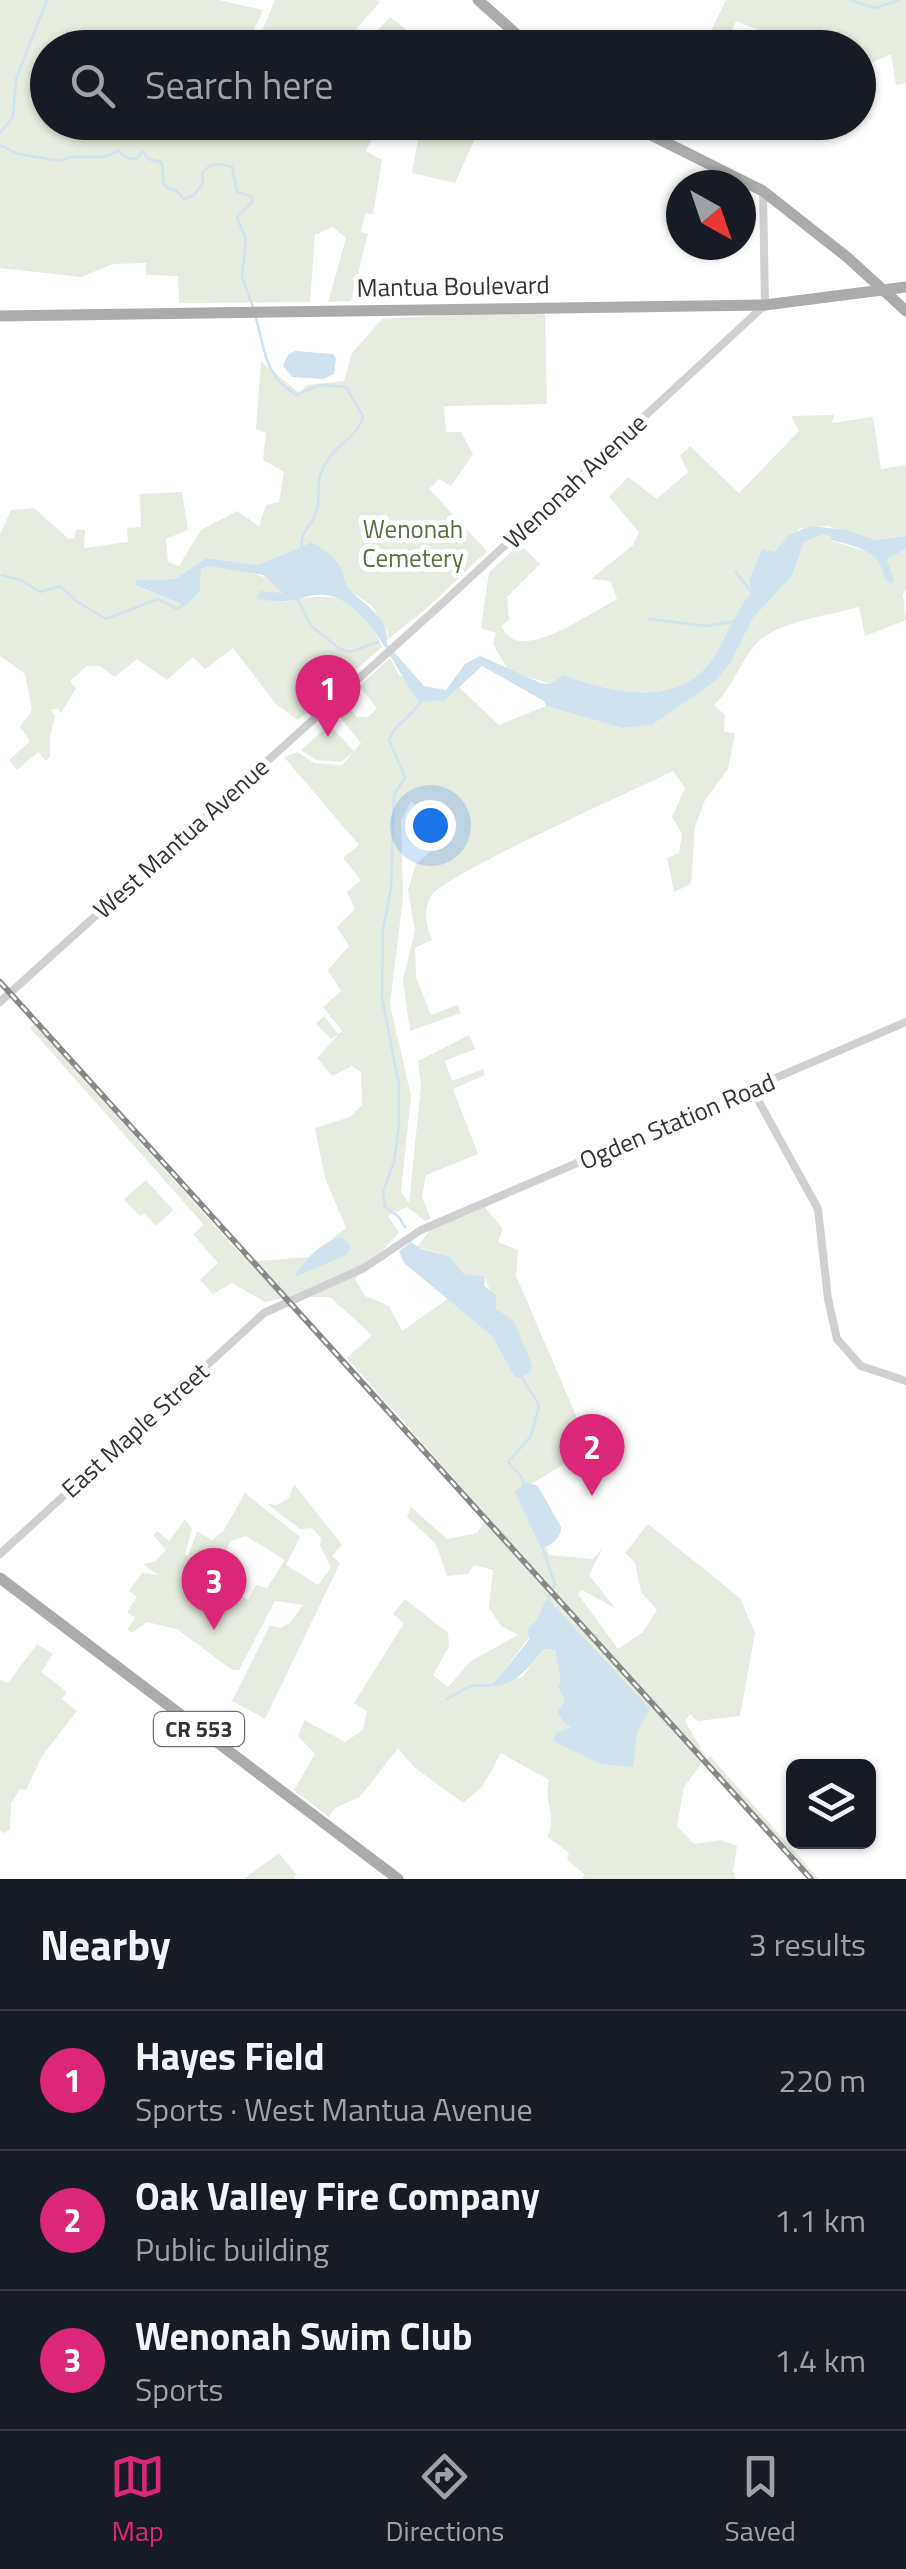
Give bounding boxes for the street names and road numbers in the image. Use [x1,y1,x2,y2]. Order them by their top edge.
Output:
street label: Mantua Boulevard [356,265,550,307]
street label: Wenonah Avenue [495,404,655,558]
street label: West Mantua Avenue [85,748,277,928]
street label: Ogden Station Road [573,1063,781,1179]
street label: East Maple Street [53,1353,217,1507]
road number: CR 553 [154,1712,244,1746]

